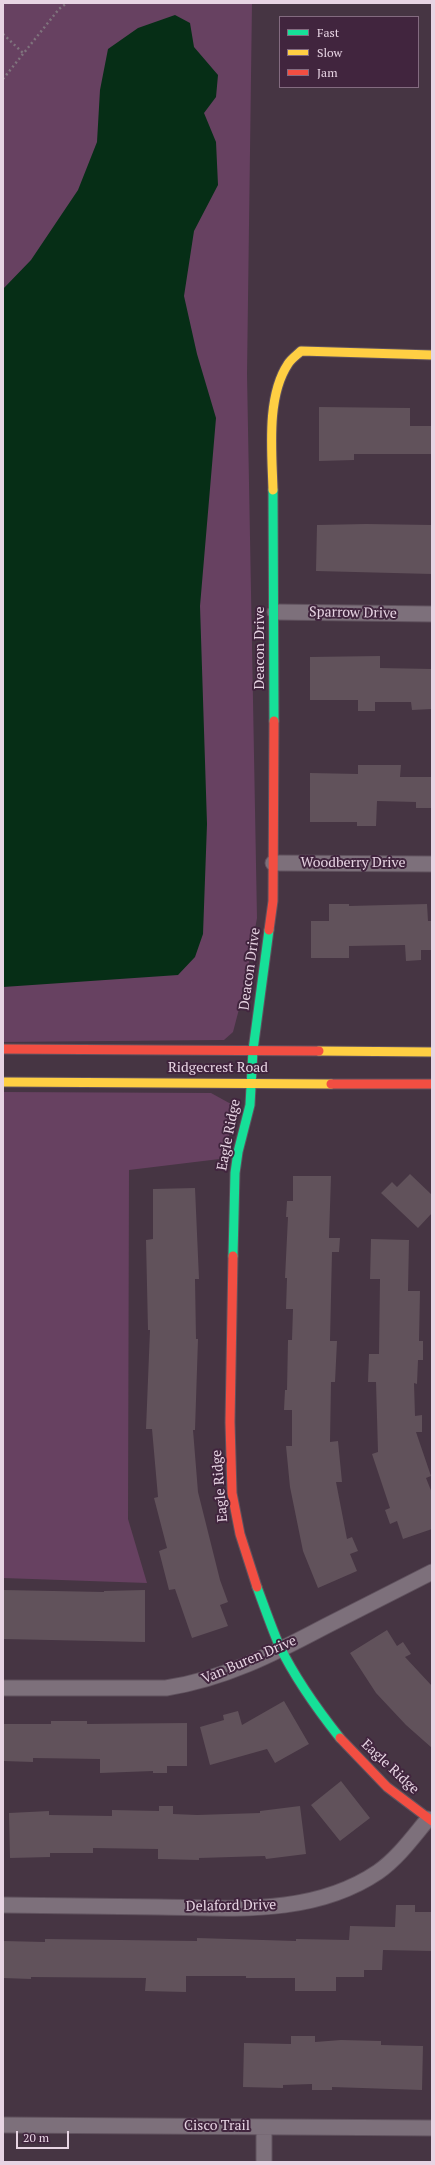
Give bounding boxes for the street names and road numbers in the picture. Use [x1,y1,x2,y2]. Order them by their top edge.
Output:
street label: Sparrow Drive [309,604,397,622]
street label: Deacon Drive [252,606,268,690]
street label: Woodberry Drive [301,855,405,871]
street label: Deacon Drive [236,927,264,1011]
street label: Ridgecrest Road [168,1060,268,1076]
street label: Eagle Ridge [214,1098,244,1172]
street label: Eagle Ridge [208,1449,232,1523]
street label: Van Buren Drive [199,1632,299,1688]
street label: Eagle Ridge [358,1736,422,1798]
street label: Delaford Drive [186,1897,276,1915]
street label: Cisco Trail [184,2118,250,2134]

